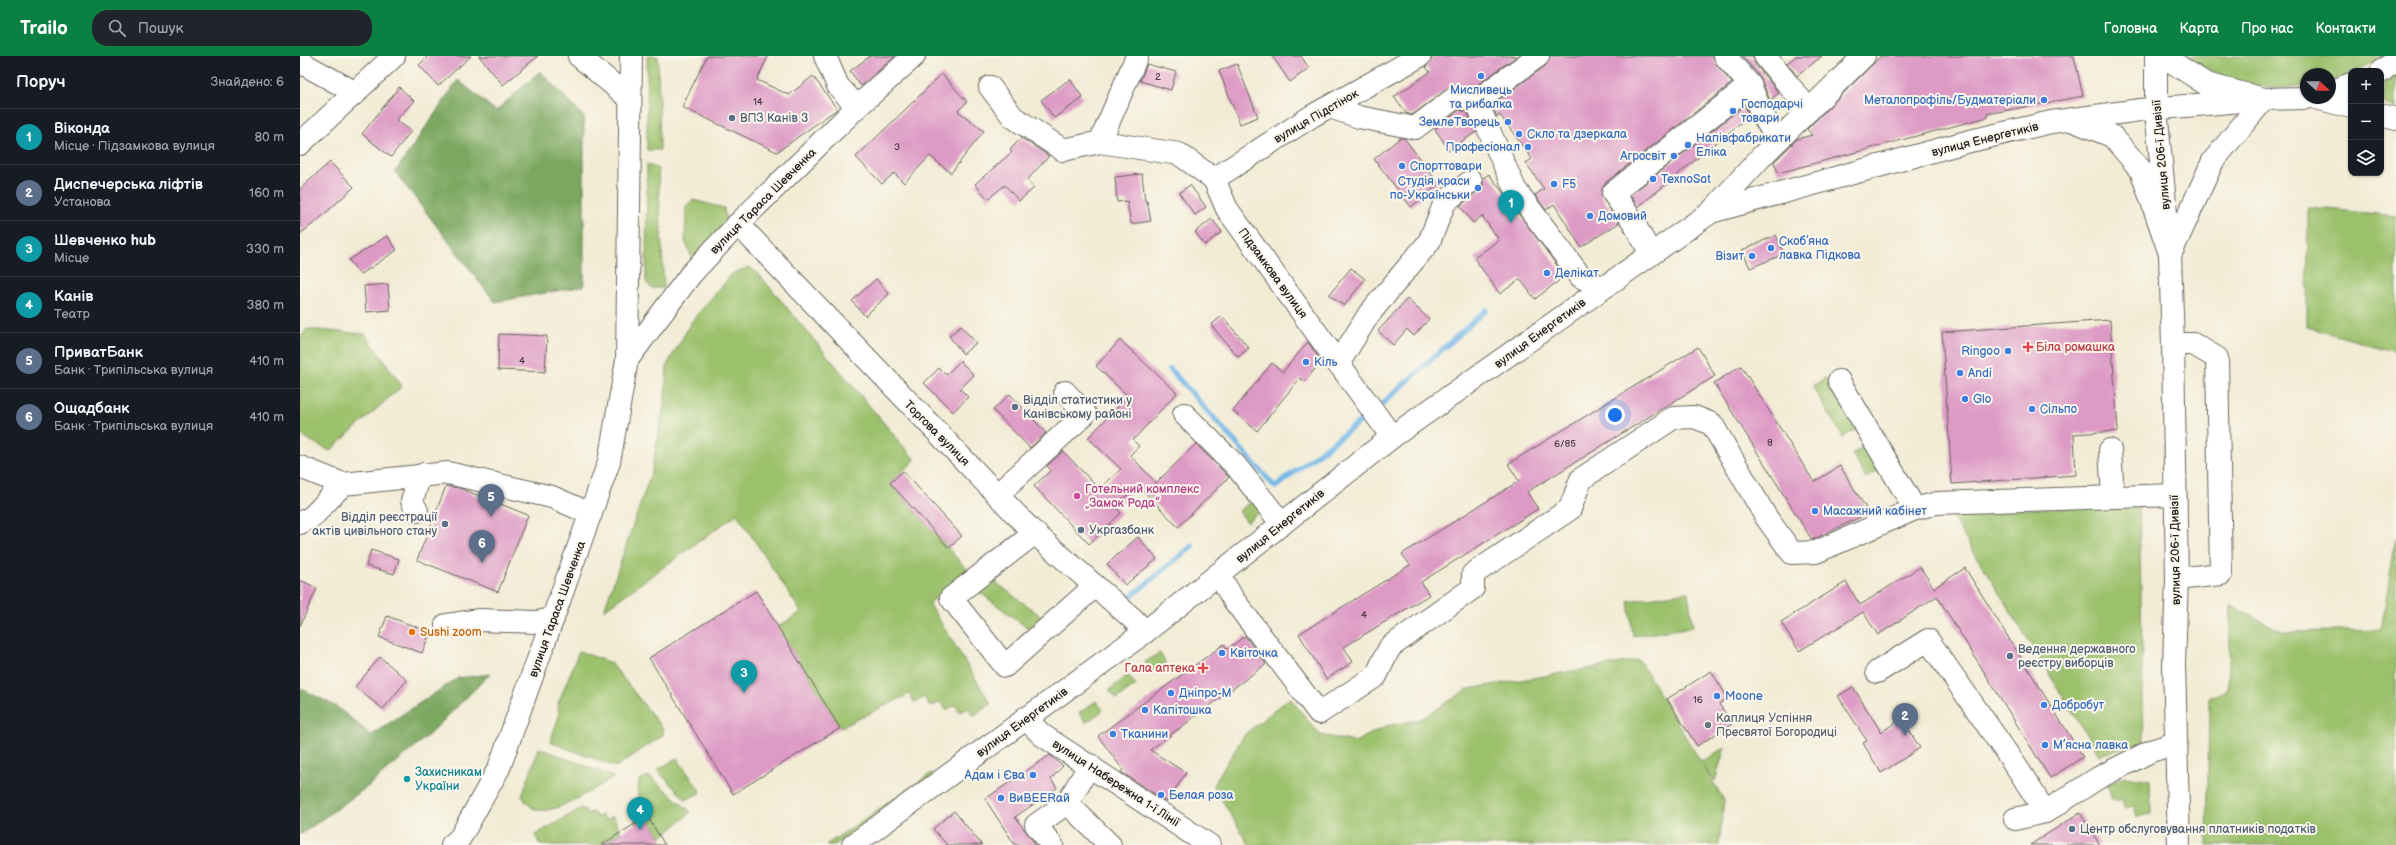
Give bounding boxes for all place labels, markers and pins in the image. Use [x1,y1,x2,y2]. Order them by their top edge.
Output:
marker: Мисливець та рибалка [1476,71,1486,81]
place label: Мисливець та рибалка [1450,83,1512,112]
place label: Металопрофіль/Будматеріали [1864,93,2036,108]
marker: Металопрофіль/Будматеріали [2039,95,2049,105]
place label: Господарчі товари [1741,97,1803,126]
marker: Господарчі товари [1728,106,1738,116]
place label: ВПЗ Канів 3 [740,111,808,126]
marker: ВПЗ Канів 3 [727,113,737,123]
place label: ЗемлеТворець [1419,115,1500,130]
marker: ЗемлеТворець [1503,117,1513,127]
place label: Скло та дзеркала [1527,127,1627,142]
marker: Скло та дзеркала [1514,129,1524,139]
place label: Напівфабрикати Еліка [1696,131,1791,160]
place label: Професіонал [1445,140,1520,155]
marker: Напівфабрикати Еліка [1683,140,1693,150]
marker: Професіонал [1523,142,1533,152]
place label: Агросвіт [1619,149,1666,164]
marker: Агросвіт [1669,151,1679,161]
place label: Спорттовари [1410,159,1482,174]
marker: Спорттовари [1397,161,1407,171]
place label: TexnoSat [1661,172,1711,187]
place label: Студія краси по-Українськи [1390,174,1470,203]
marker: TexnoSat [1648,174,1658,184]
place label: F5 [1562,177,1576,192]
marker: F5 [1549,179,1559,189]
marker: Студія краси по-Українськи [1473,183,1483,193]
pin: 1 [1498,190,1524,223]
place label: Домовий [1598,209,1647,224]
marker: Домовий [1585,211,1595,221]
place label: Скоб’яна лавка Підкова [1779,234,1861,263]
marker: Скоб’яна лавка Підкова [1766,243,1776,253]
place label: Візит [1715,249,1744,264]
marker: Візит [1747,251,1757,261]
place label: Делікат [1555,266,1599,281]
marker: Делікат [1542,268,1552,278]
place label: Біла ромашка [2036,340,2115,355]
marker: Біла ромашка [2023,342,2033,352]
place label: Ringoo [1961,344,2000,359]
marker: Ringoo [2003,346,2013,356]
place label: Кіль [1314,355,1338,370]
marker: Кіль [1301,357,1311,367]
place label: Andi [1968,366,1992,381]
marker: Andi [1955,368,1965,378]
place label: Glo [1973,392,1992,407]
place label: Відділ статистики у Канівському районі [1023,393,1132,422]
marker: Glo [1960,394,1970,404]
marker: Відділ статистики у Канівському районі [1010,402,1020,412]
place label: Сільпо [2040,402,2077,417]
marker: Сільпо [2027,404,2037,414]
place label: Готельний комплекс „Замок Рода” [1085,482,1199,511]
pin: 5 [478,484,504,517]
marker: Готельний комплекс „Замок Рода” [1072,491,1082,501]
place label: Масажний кабінет [1823,504,1927,519]
marker: Масажний кабінет [1810,506,1820,516]
place label: Відділ реєстрації актів цивільного стану [312,510,438,539]
marker: Відділ реєстрації актів цивільного стану [440,519,450,529]
place label: Укргазбанк [1089,523,1155,538]
marker: Укргазбанк [1076,525,1086,535]
pin: 6 [469,530,495,563]
place label: Sushi zoom [420,625,482,640]
marker: Sushi zoom [407,627,417,637]
place label: Ведення державного реєстру виборців [2018,642,2136,671]
place label: Квіточка [1230,646,1278,661]
marker: Квіточка [1217,648,1227,658]
marker: Ведення державного реєстру виборців [2005,651,2015,661]
pin: 3 [731,660,757,693]
place label: Гала аптека [1125,661,1195,676]
marker: Гала аптека [1198,663,1208,673]
place label: Дніпро-М [1179,686,1232,701]
marker: Дніпро-М [1166,688,1176,698]
place label: Moone [1725,689,1763,704]
marker: Moone [1712,691,1722,701]
place label: Добробут [2052,698,2104,713]
marker: Добробут [2039,700,2049,710]
place label: Капітошка [1153,703,1212,718]
pin: 2 [1892,703,1918,736]
marker: Капітошка [1140,705,1150,715]
place label: Каплиця Успіння Пресвятої Богородиці [1716,711,1837,740]
marker: Каплиця Успіння Пресвятої Богородиці [1703,720,1713,730]
place label: Тканини [1121,727,1168,742]
marker: Тканини [1108,729,1118,739]
place label: М’ясна лавка [2053,738,2128,753]
marker: М’ясна лавка [2040,740,2050,750]
place label: Захисникам України [415,765,482,794]
place label: Адам і Єва [963,768,1025,783]
marker: Адам і Єва [1028,770,1038,780]
marker: Захисникам України [402,774,412,784]
place label: Белая роза [1169,788,1234,803]
marker: Белая роза [1156,790,1166,800]
place label: ВиBEERай [1009,791,1070,806]
marker: ВиBEERай [996,793,1006,803]
pin: 4 [627,797,653,830]
place label: Центр обслуговування платників податків [2080,822,2317,837]
marker: Центр обслуговування платників податків [2067,824,2077,834]

